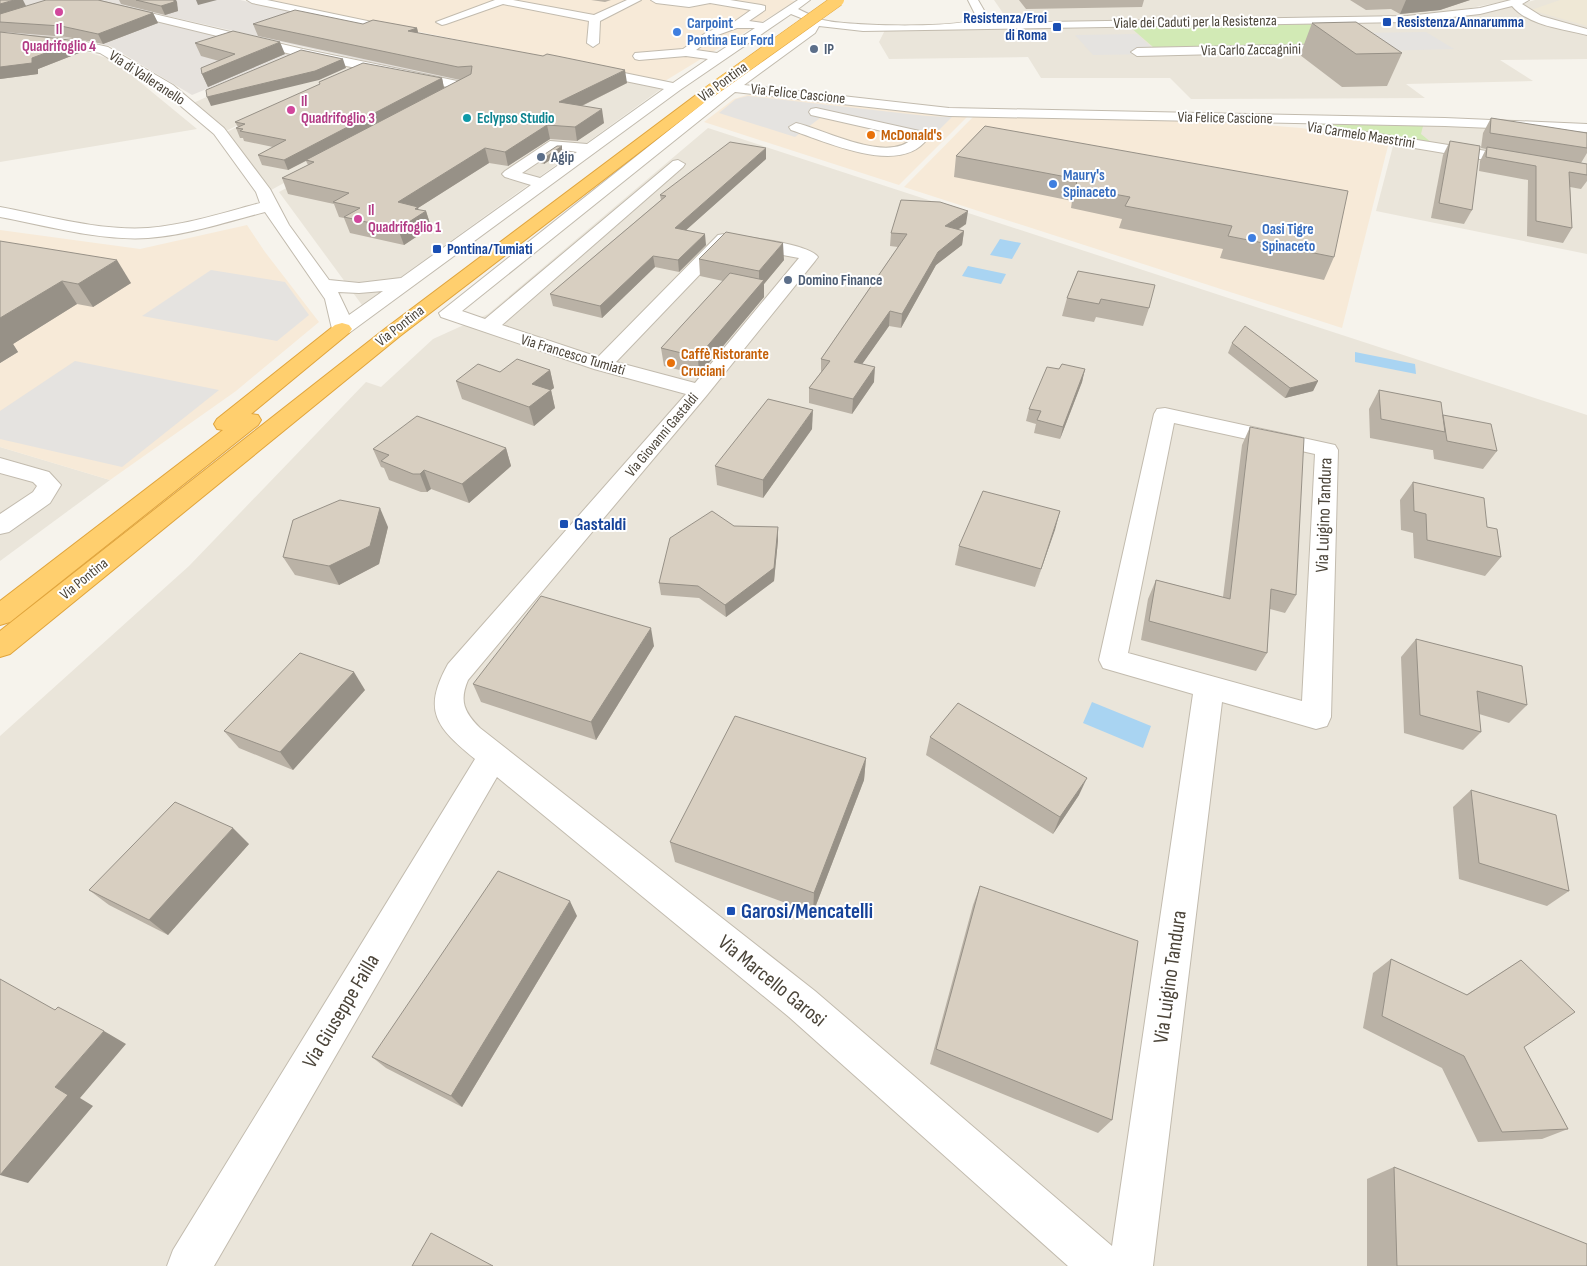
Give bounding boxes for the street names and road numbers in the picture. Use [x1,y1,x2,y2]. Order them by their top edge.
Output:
street label: Viale dei Caduti per la Resistenza [1113,11,1277,33]
street label: Via Carlo Zaccagnini [1201,40,1301,60]
street label: Via di Valleranello [105,46,189,110]
street label: Via Pontina [695,58,752,106]
street label: Via Felice Cascione [750,80,846,108]
street label: Via Felice Cascione [1177,108,1273,128]
street label: Via Carmelo Maestrini [1306,117,1416,153]
street label: Via Pontina [372,301,428,351]
street label: Via Francesco Tumiati [518,330,628,380]
street label: Via Giovanni Gastaldi [621,389,703,481]
street label: Via Luigino Tandura [1312,457,1337,573]
street label: Via Pontina [56,554,112,604]
street label: Via Luigino Tandura [1148,909,1192,1045]
street label: Via Marcello Garosi [713,930,831,1032]
street label: Via Giuseppe Failla [297,949,385,1073]

